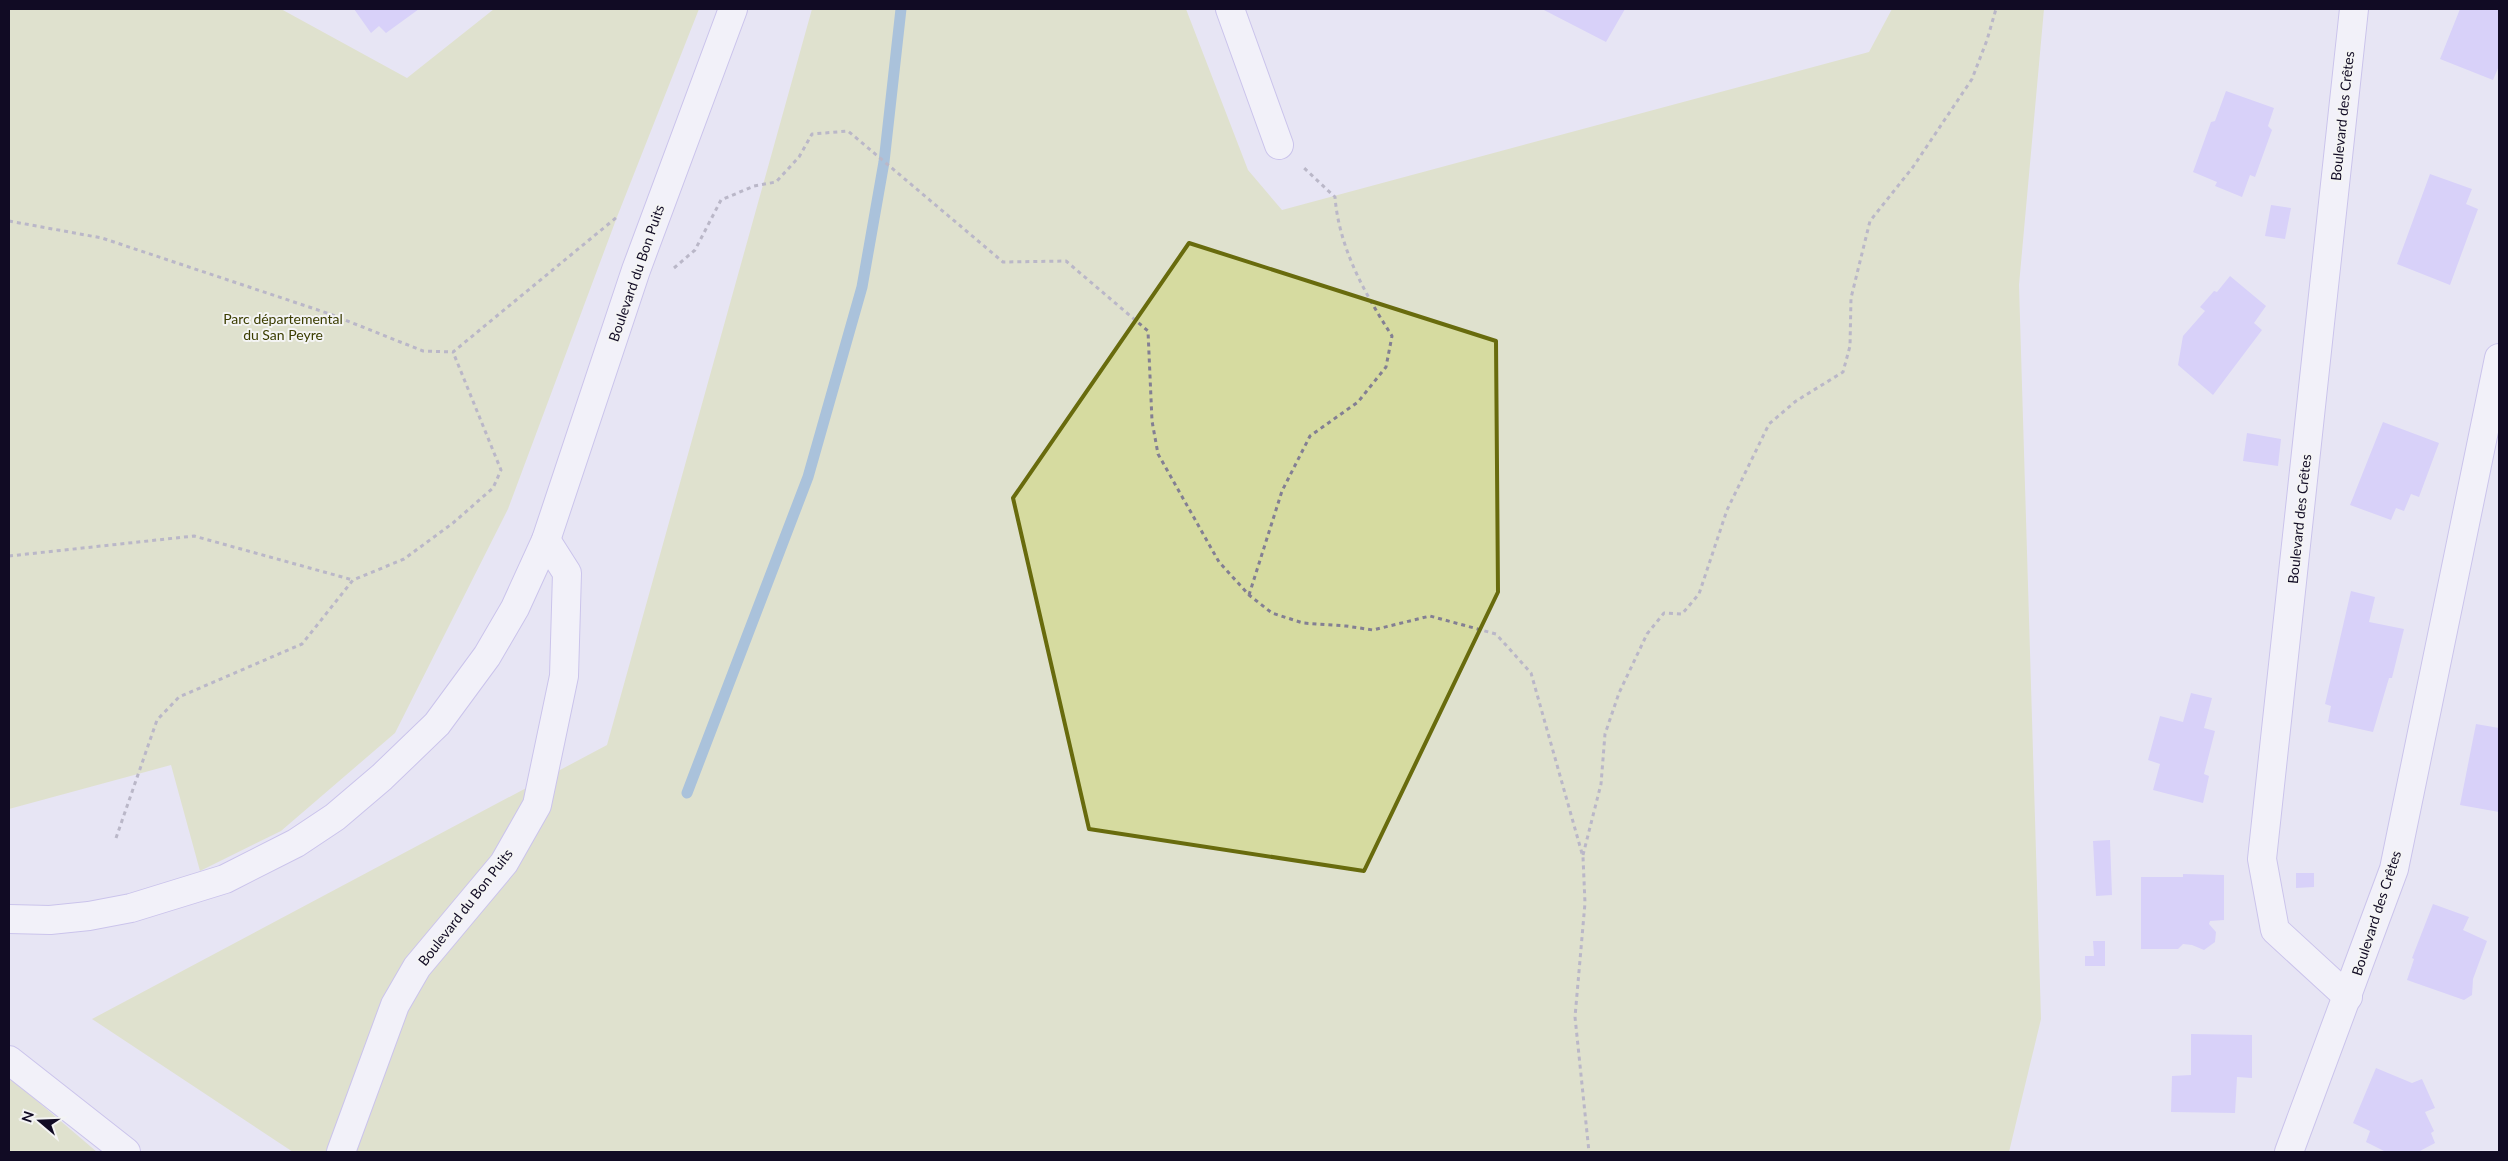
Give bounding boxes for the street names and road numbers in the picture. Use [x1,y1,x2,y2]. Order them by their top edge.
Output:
street label: Boulevard des Crêtes [2327,50,2357,182]
street label: Boulevard du Bon Puits [605,202,667,344]
street label: Boulevard des Crêtes [2284,453,2314,585]
street label: Boulevard du Bon Puits [414,845,516,969]
street label: Boulevard des Crêtes [2348,848,2404,978]

